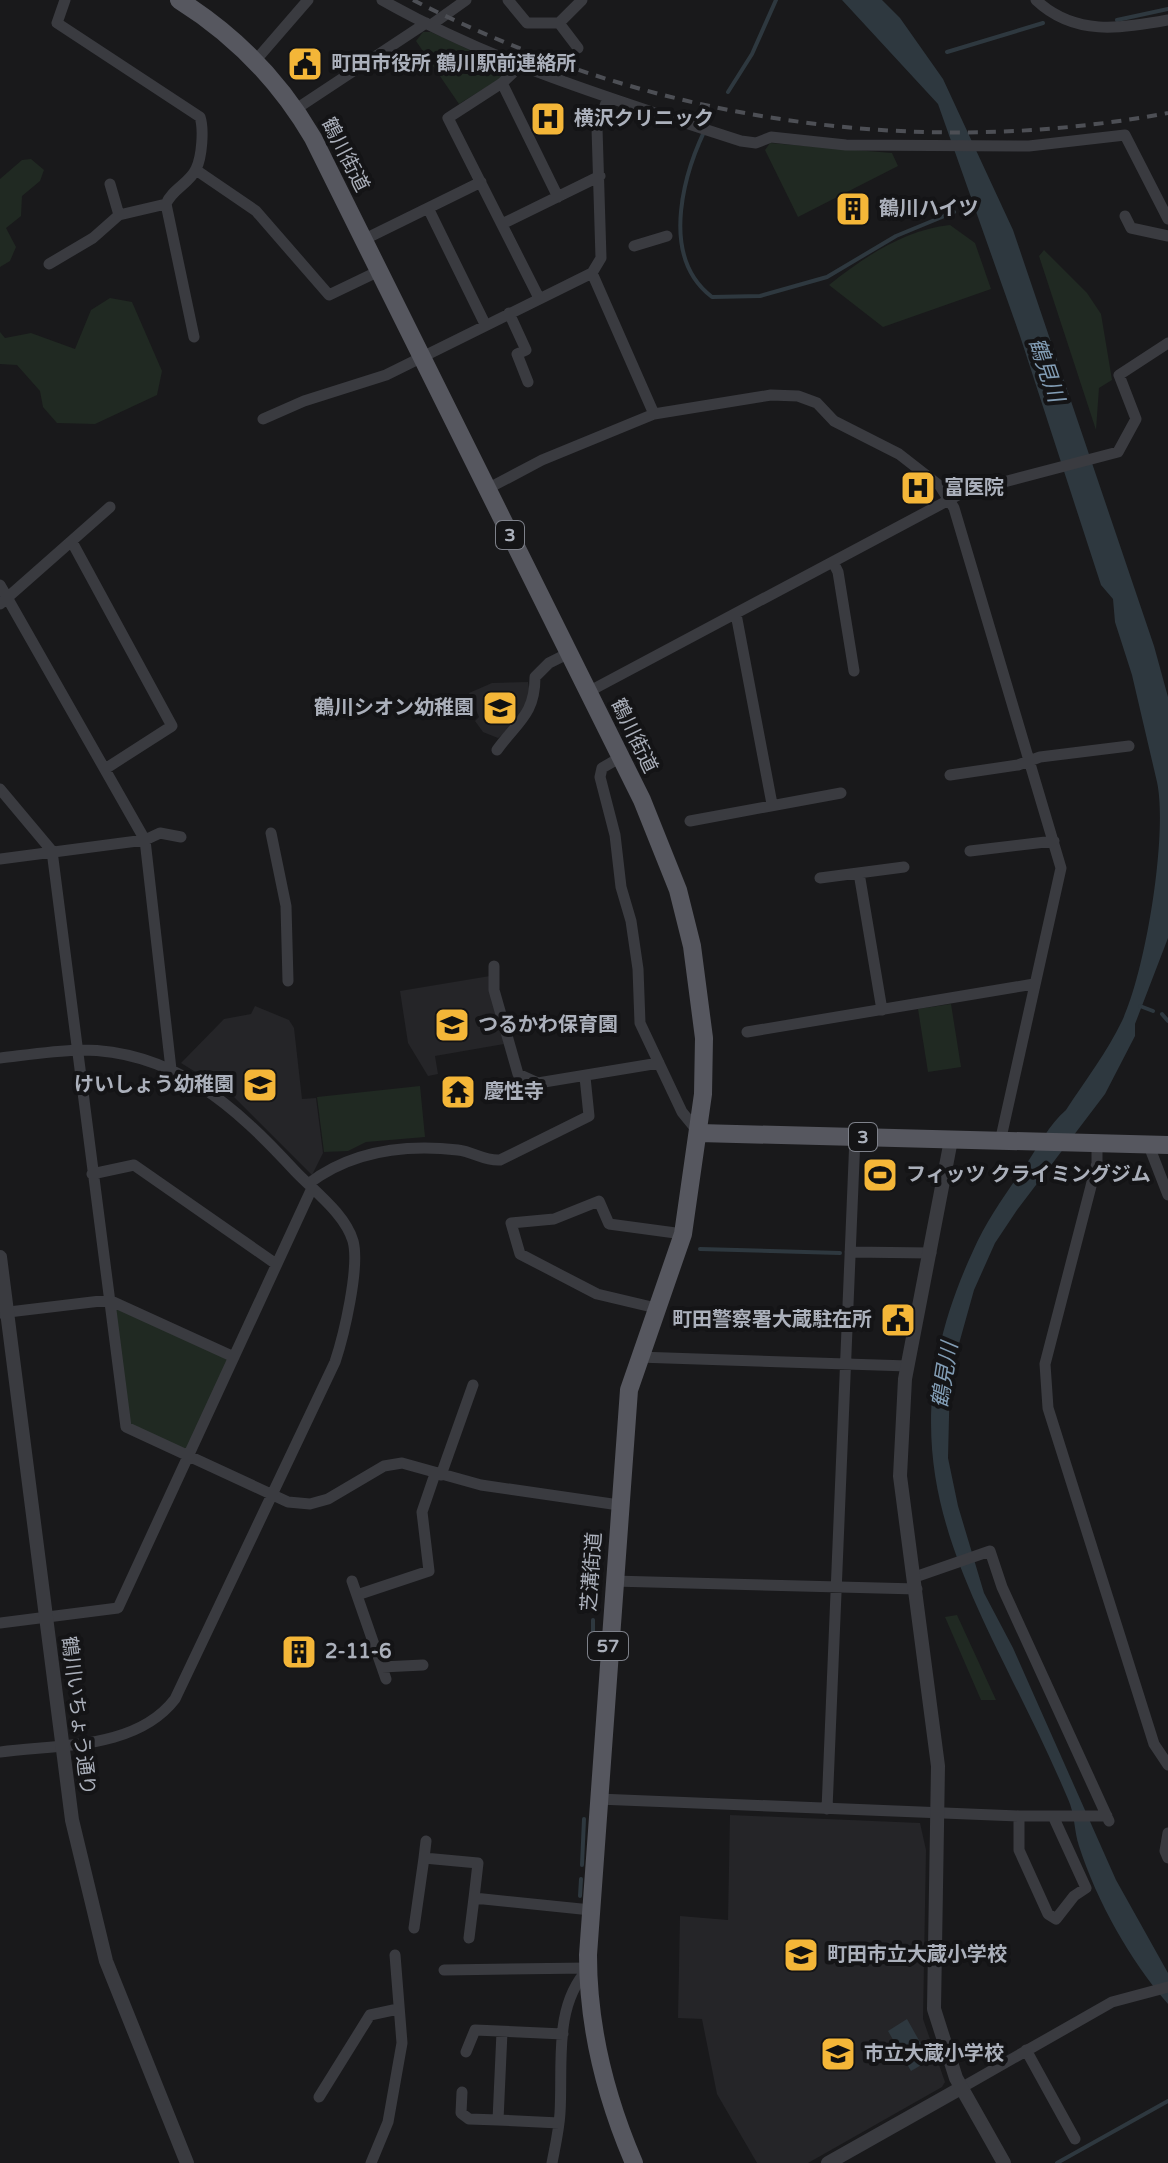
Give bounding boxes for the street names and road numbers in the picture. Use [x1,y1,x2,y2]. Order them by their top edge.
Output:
street label: 鶴川街道 [316,114,374,196]
road number: 3 [496,521,524,549]
street label: 鶴川街道 [606,695,662,777]
road number: 3 [849,1123,877,1151]
street label: 芝溝街道 [577,1531,607,1613]
road number: 57 [588,1632,628,1660]
street label: 鶴川いちょう通り [56,1635,100,1797]

